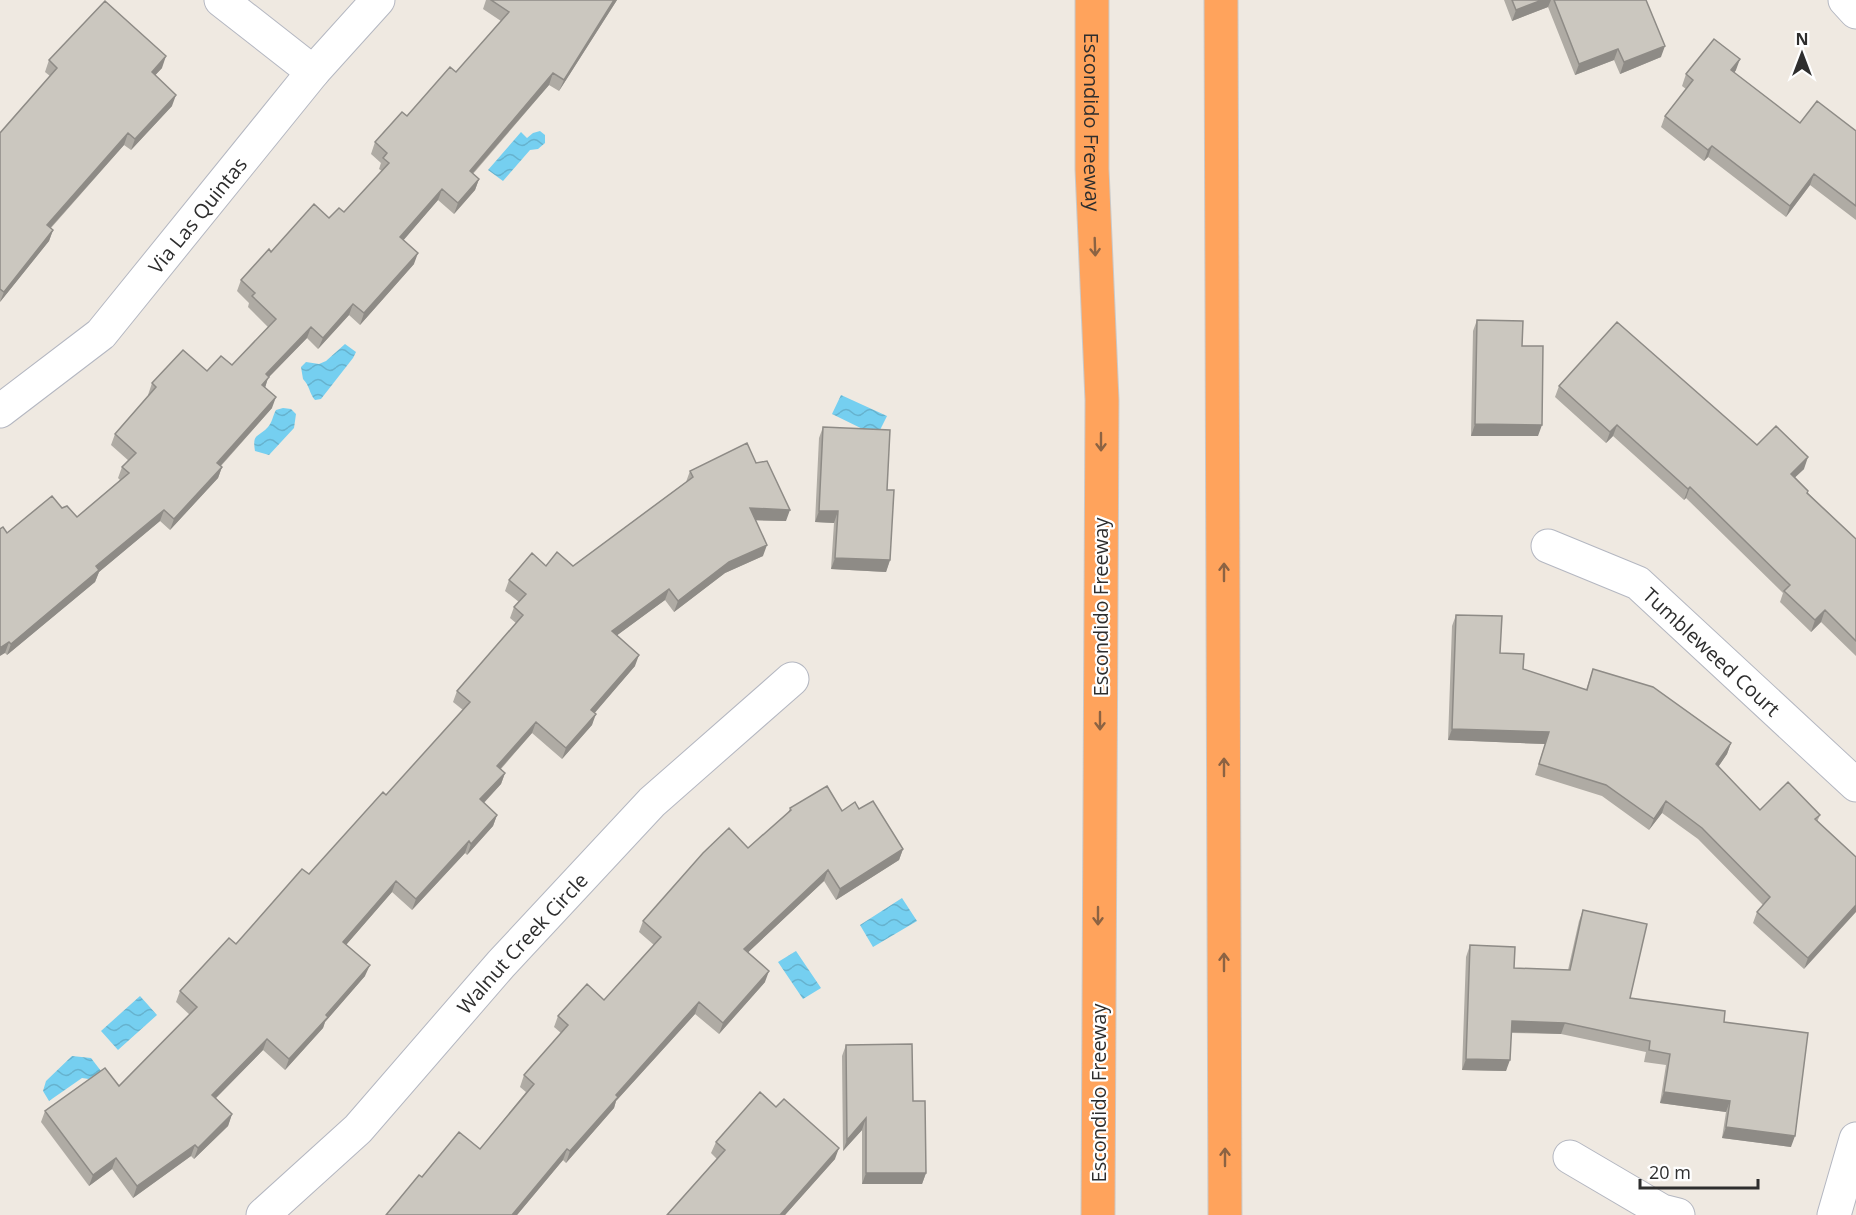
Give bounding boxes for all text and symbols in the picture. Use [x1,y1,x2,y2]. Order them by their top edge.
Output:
north arrow [1772,24,1832,84]
text: N [1795,28,1809,50]
street label: Escondido Freeway [1078,33,1107,213]
street label: Via Las Quintas [142,151,253,279]
one-way arrow [1090,237,1101,257]
one-way arrow [1095,432,1107,452]
street label: Escondido Freeway [1087,517,1114,696]
one-way arrow [1218,562,1230,582]
street label: Tumbleweed Court [1637,581,1786,722]
one-way arrow [1094,711,1105,731]
one-way arrow [1218,757,1230,777]
street label: Walnut Creek Circle [450,867,593,1019]
one-way arrow [1092,906,1104,926]
one-way arrow [1218,952,1230,972]
street label: Escondido Freeway [1085,1003,1112,1182]
one-way arrow [1219,1147,1231,1167]
scale bar [1640,1152,1758,1190]
text: 20 m [1649,1160,1691,1184]

